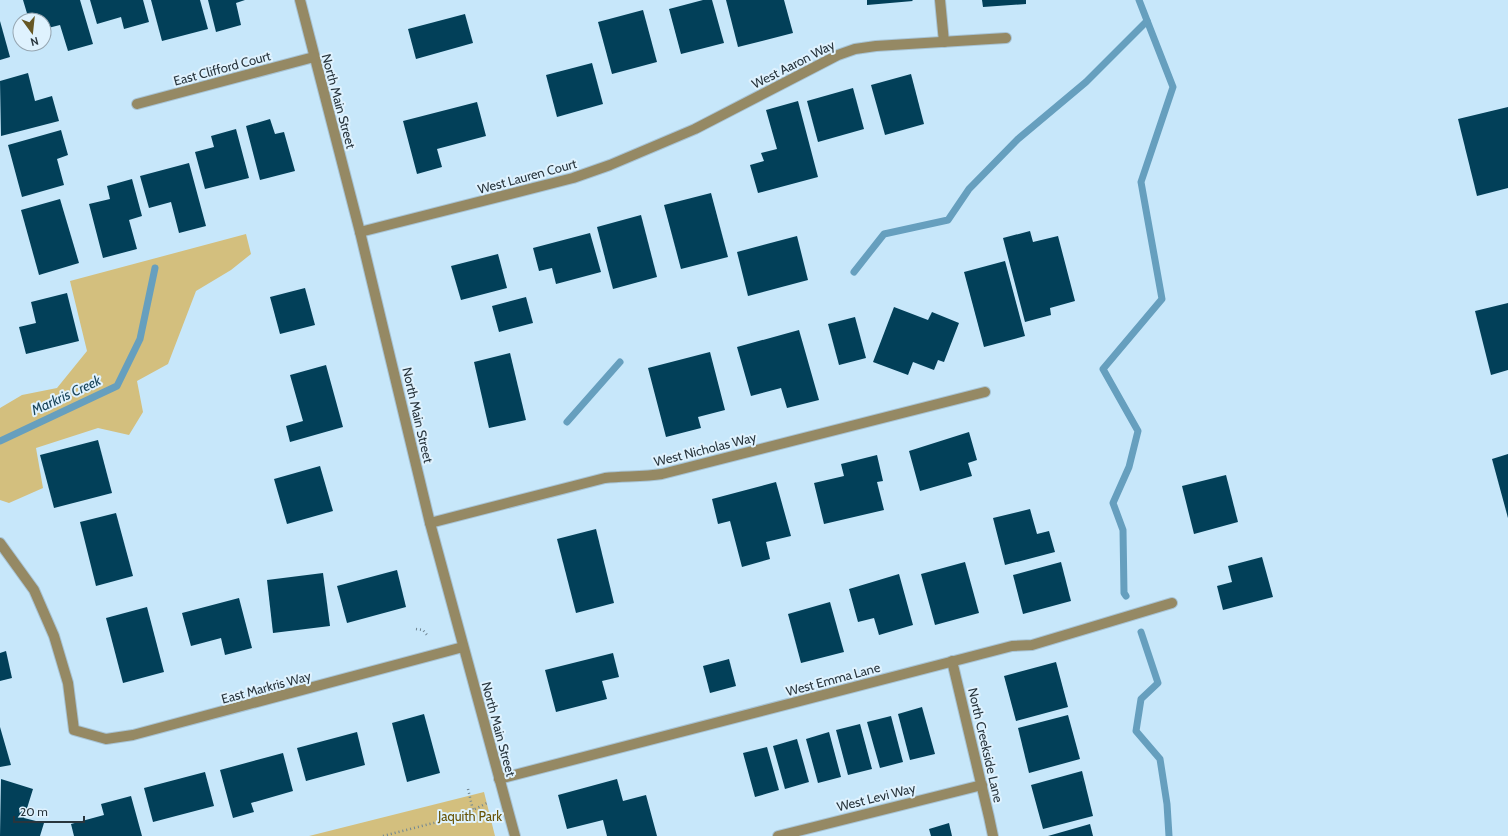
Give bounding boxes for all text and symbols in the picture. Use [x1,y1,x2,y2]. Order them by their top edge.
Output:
north arrow [12,12,52,52]
text: N [29,34,40,49]
street label: West Aaron Way [749,36,838,92]
street label: East Clifford Court [172,47,273,89]
street label: North Main Street [319,52,360,151]
street label: West Lauren Court [476,155,579,197]
street label: North Main Street [399,366,437,465]
water label: Markris Creek [27,371,105,419]
street label: West Nicholas Way [652,428,758,469]
street label: West Emma Lane [784,659,882,699]
street label: East Markris Way [219,667,313,707]
street label: North Main Street [479,680,520,779]
street label: North Creekside Lane [965,686,1007,804]
street label: West Levi Way [835,779,917,815]
scale bar [14,798,84,824]
text: 20 m [20,804,48,819]
park label: Jaquith Park [437,808,502,824]

